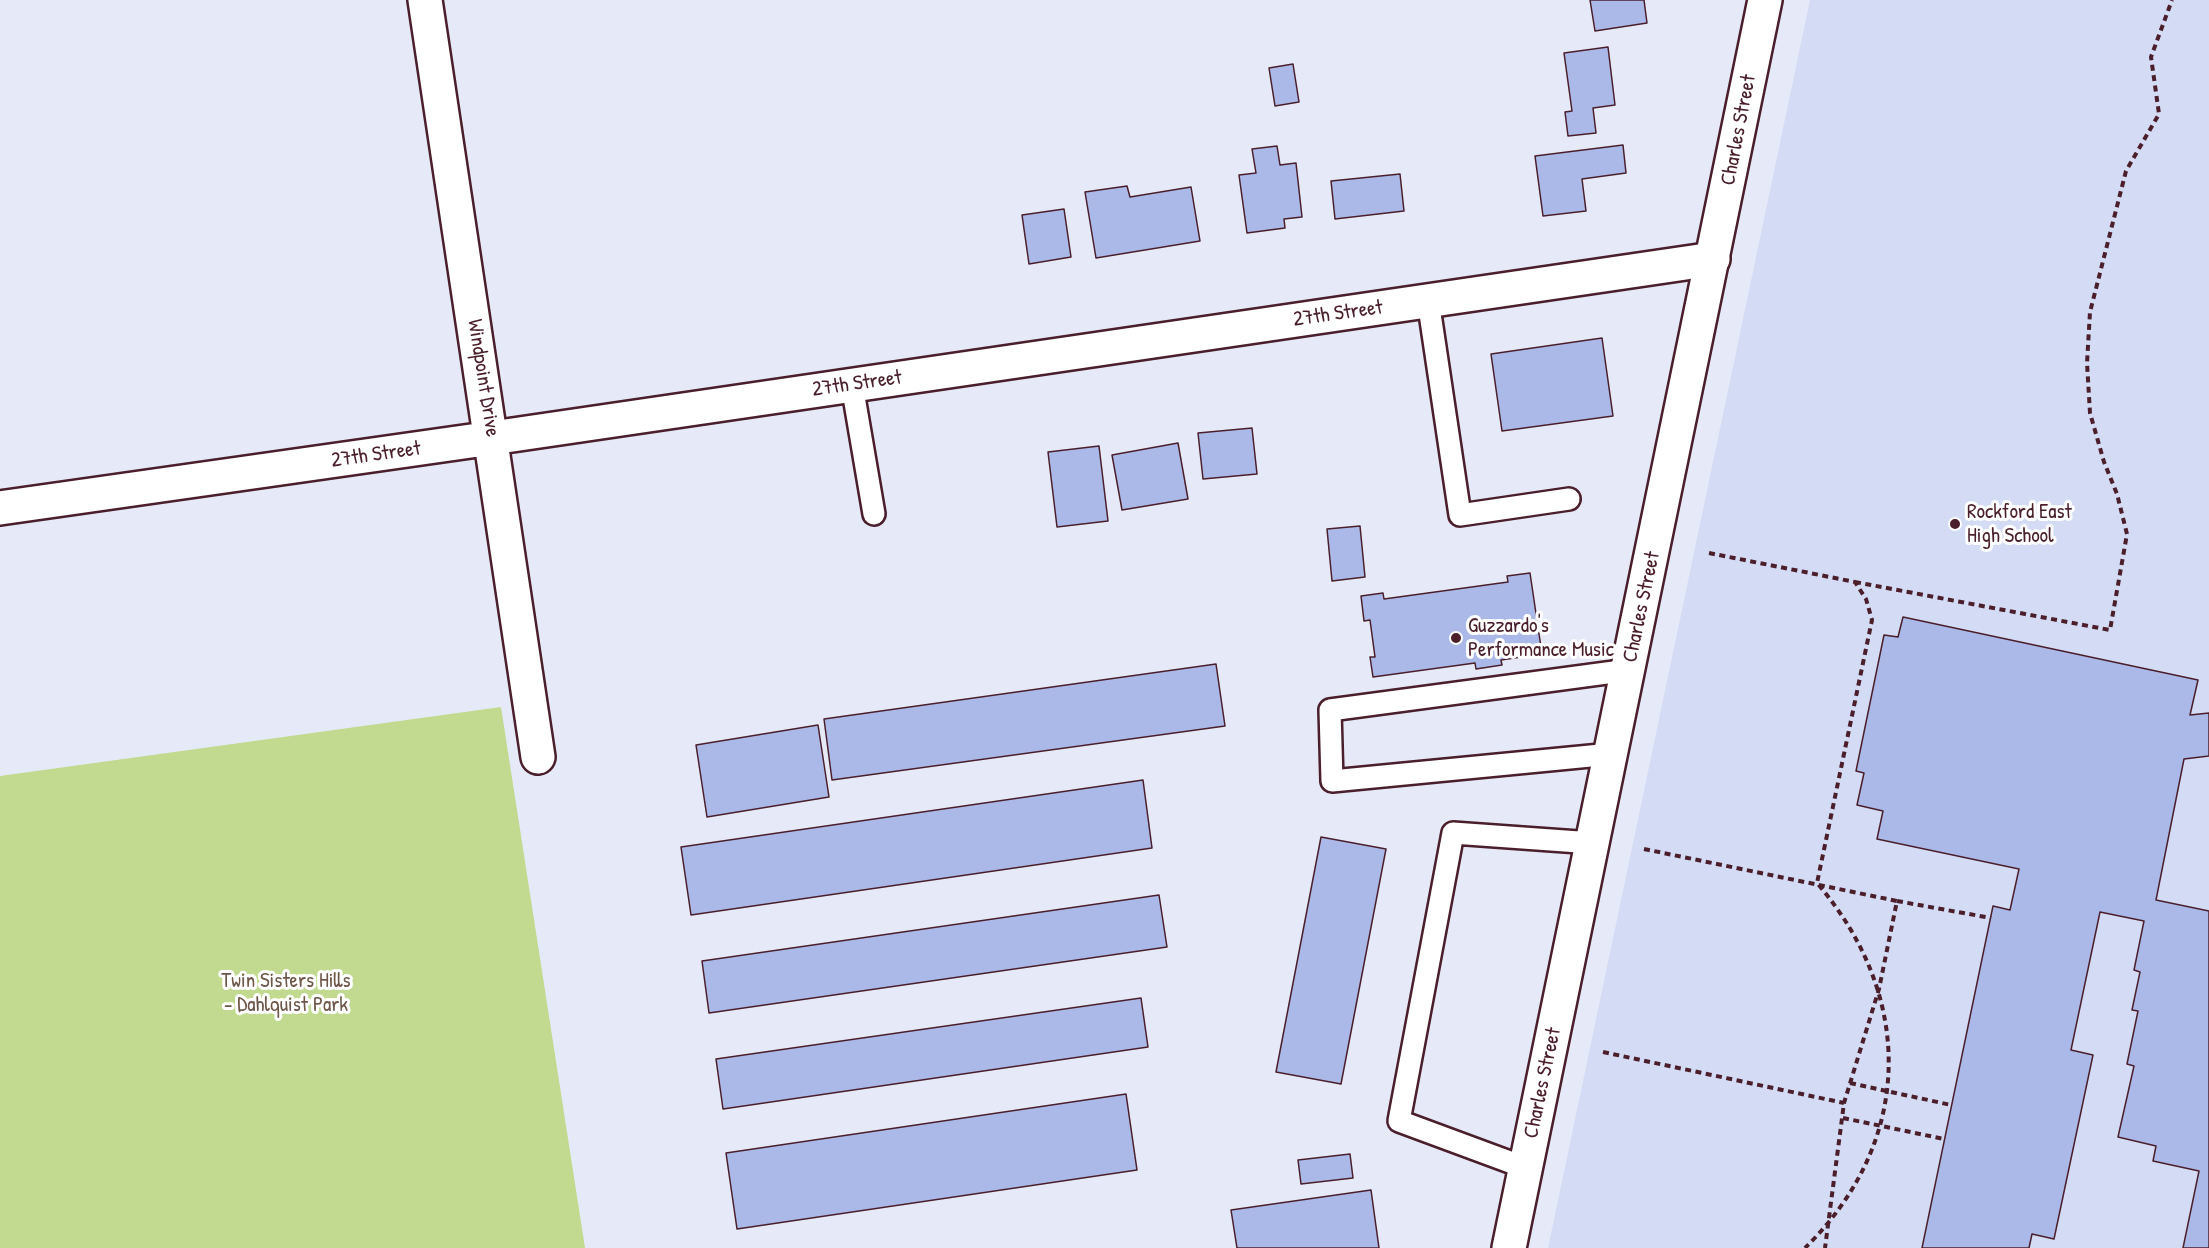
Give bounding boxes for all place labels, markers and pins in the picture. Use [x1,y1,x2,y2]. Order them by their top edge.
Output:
place label: Rockford East High School [1967,499,2072,549]
marker: Rockford East High School [1948,517,1962,531]
place label: Guzzardo's Performance Music [1468,613,1614,663]
marker: Guzzardo's Performance Music [1449,631,1463,645]

